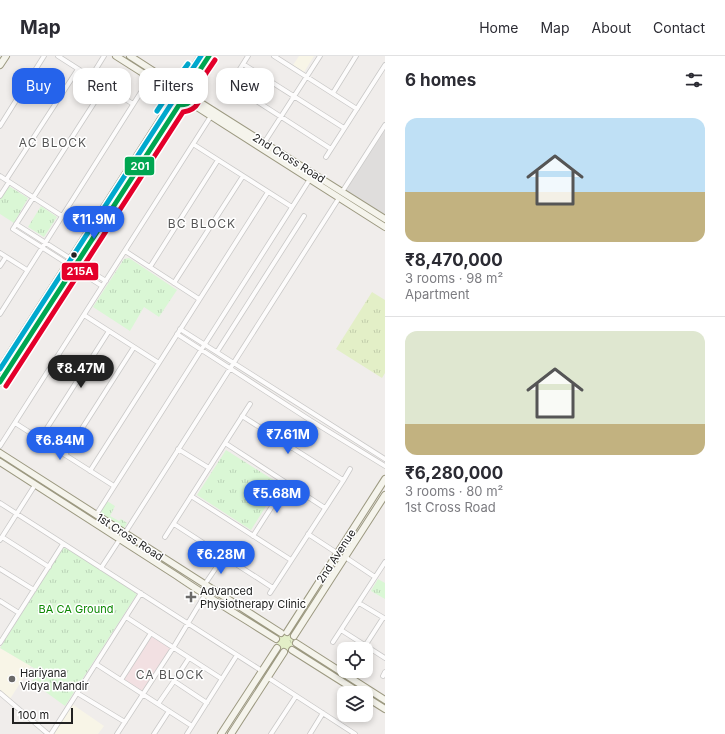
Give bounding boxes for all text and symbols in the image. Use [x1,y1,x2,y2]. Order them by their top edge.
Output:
text: Map [20,16,61,39]
text: Home [479,19,518,36]
text: Map [540,19,570,36]
text: About [592,19,631,36]
text: Contact [653,19,705,36]
chip: Buy [12,68,65,104]
chip: Rent [73,68,131,104]
chip: Filters [139,68,208,104]
chip: New [216,68,274,104]
icon: filters [683,69,705,91]
text: 6 homes [405,70,476,90]
street label: 2nd Cross Road [250,130,328,186]
district label: AC BLOCK [19,135,87,150]
icon: home [519,144,591,216]
line badge: 201 [124,156,155,176]
text: 201 [130,159,150,173]
pin: ₹11.9M [61,206,127,240]
text: ₹11.9M [72,211,116,227]
district label: BC BLOCK [168,216,236,231]
unlabelled marker [69,250,79,260]
text: ₹8,470,000 [405,250,503,270]
line badge: 215A [61,262,99,281]
text: 215A [67,264,93,278]
text: 3 rooms · 98 m² [405,270,503,286]
text: Apartment [405,286,470,302]
pin: ₹8.47M [48,355,114,389]
icon: home [519,357,591,429]
text: ₹8.47M [57,360,105,376]
pin: ₹7.61M [255,421,321,455]
text: ₹7.61M [266,426,310,442]
pin: ₹6.84M [27,427,93,461]
text: ₹6.84M [36,432,84,448]
text: ₹6,280,000 [405,463,503,483]
pin: ₹5.68M [244,480,310,514]
text: 3 rooms · 80 m² [405,483,503,499]
text: ₹5.68M [253,485,301,501]
text: 1st Cross Road [405,499,496,515]
street label: 1st Cross Road [94,510,166,564]
street label: 2nd Avenue [313,526,359,586]
pin: ₹6.28M [188,541,254,575]
text: ₹6.28M [197,546,245,562]
place label: Advanced Physiotherapy Clinic [200,584,306,611]
marker: Advanced Physiotherapy Clinic [185,591,197,603]
park label: BA CA Ground [39,602,113,616]
map controls [337,642,373,722]
button: locate [337,642,373,678]
place label: Hariyana Vidya Mandir [20,666,89,693]
district label: CA BLOCK [136,667,204,682]
marker: Hariyana Vidya Mandir [7,674,17,684]
button: layers [337,686,373,722]
scale bar [12,706,73,725]
text: 100 m [18,708,49,722]

